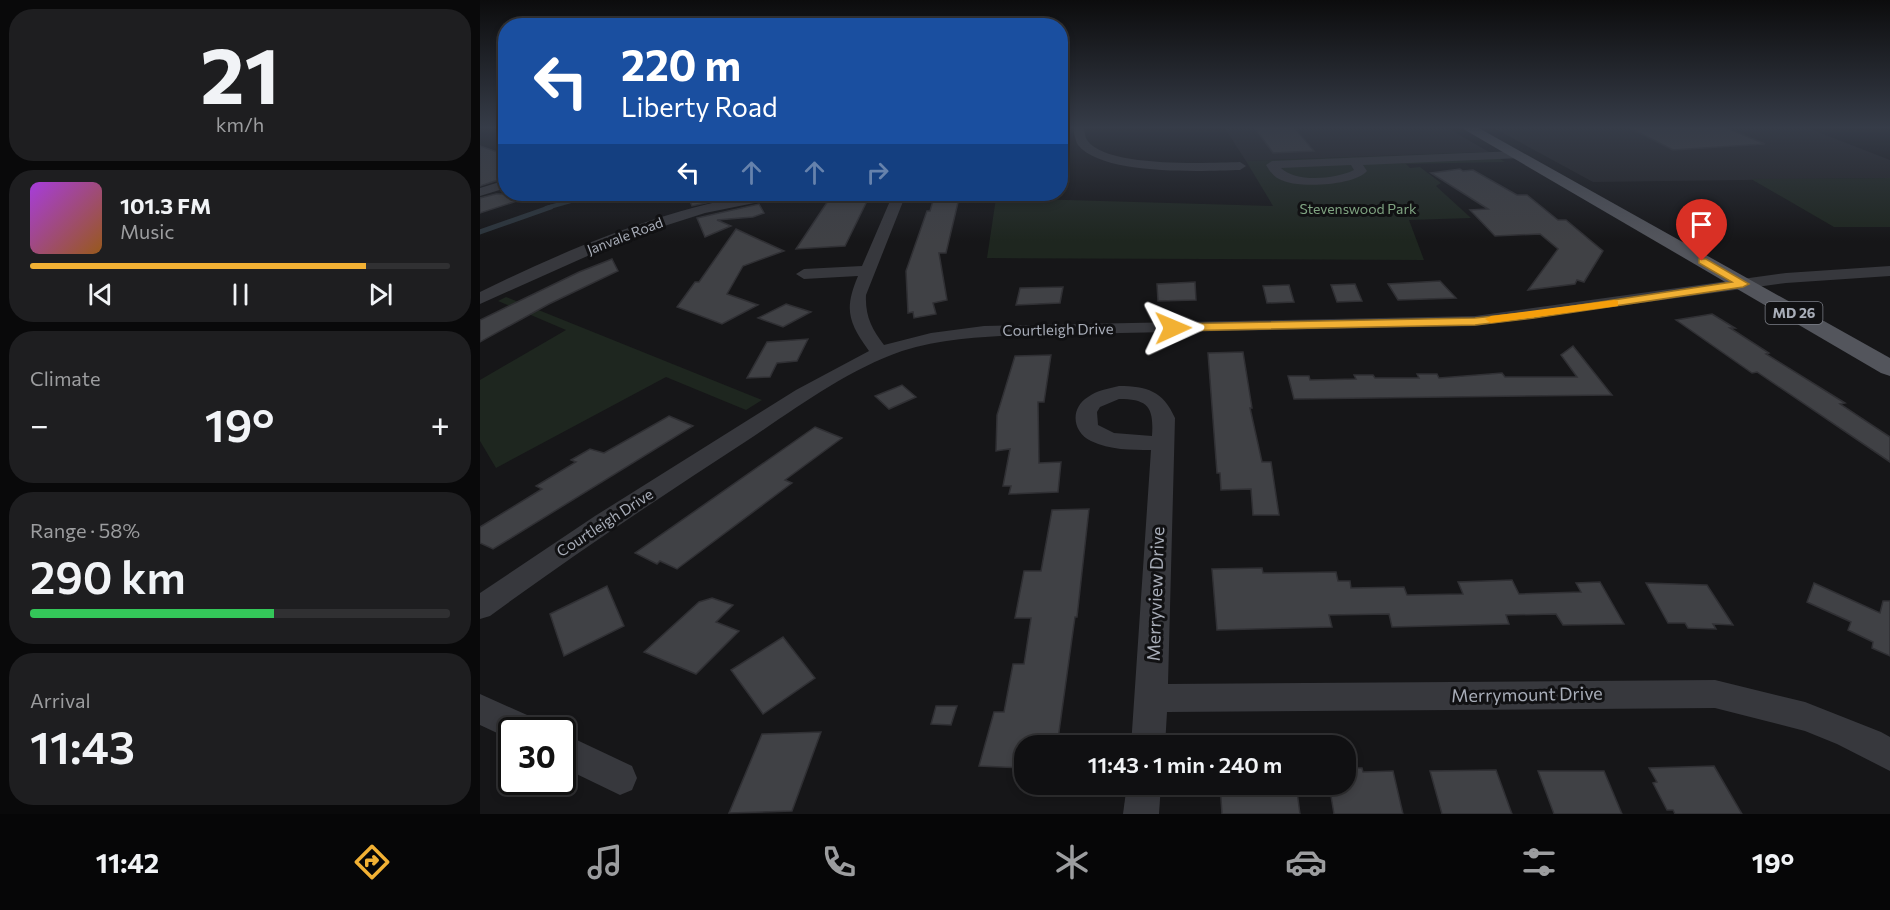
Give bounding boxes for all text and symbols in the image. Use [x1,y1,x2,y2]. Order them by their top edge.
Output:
text: 21 [200,25,280,120]
text: 220 m [621,38,741,90]
icon: left [522,42,600,120]
text: Liberty Road [621,90,778,123]
text: km/h [216,112,264,136]
icon: left [672,156,705,189]
icon: ahead [735,156,768,189]
icon: ahead [798,156,831,189]
icon: right [861,156,894,189]
text: 101.3 FM [120,192,211,219]
pin [1676,199,1727,261]
park label: Stevenswood Park [1299,200,1417,217]
icon: arrive [1685,208,1718,241]
street label: Janvale Road [584,213,665,258]
text: Music [120,219,174,243]
icon: previous [84,278,117,311]
icon: pause [224,278,257,311]
icon: next [364,278,397,311]
position arrow [1141,296,1205,360]
road number: MD 26 [1766,302,1822,324]
street label: Courtleigh Drive [1002,319,1114,339]
text: Climate [30,366,100,390]
text: 19° [205,396,274,451]
text: − [30,403,49,444]
text: + [431,403,450,444]
street label: Courtleigh Drive [553,484,656,560]
text: Range · 58% [30,518,140,542]
street label: Merryview Drive [1142,526,1168,662]
text: 290 km [30,548,186,603]
street label: Merrymount Drive [1451,682,1603,706]
text: Arrival [30,688,91,712]
speed limit sign: 30 [498,717,576,795]
text: 11:43 [30,718,135,773]
text: 11:43 · 1 min · 240 m [1088,751,1282,778]
icon: directions [351,841,393,883]
icon: music [584,841,626,883]
icon: phone [818,841,860,883]
icon: climate [1051,841,1093,883]
icon: car [1285,841,1327,883]
icon: filters [1518,841,1560,883]
text: 11:42 [96,846,159,879]
text: 19° [1752,846,1794,879]

